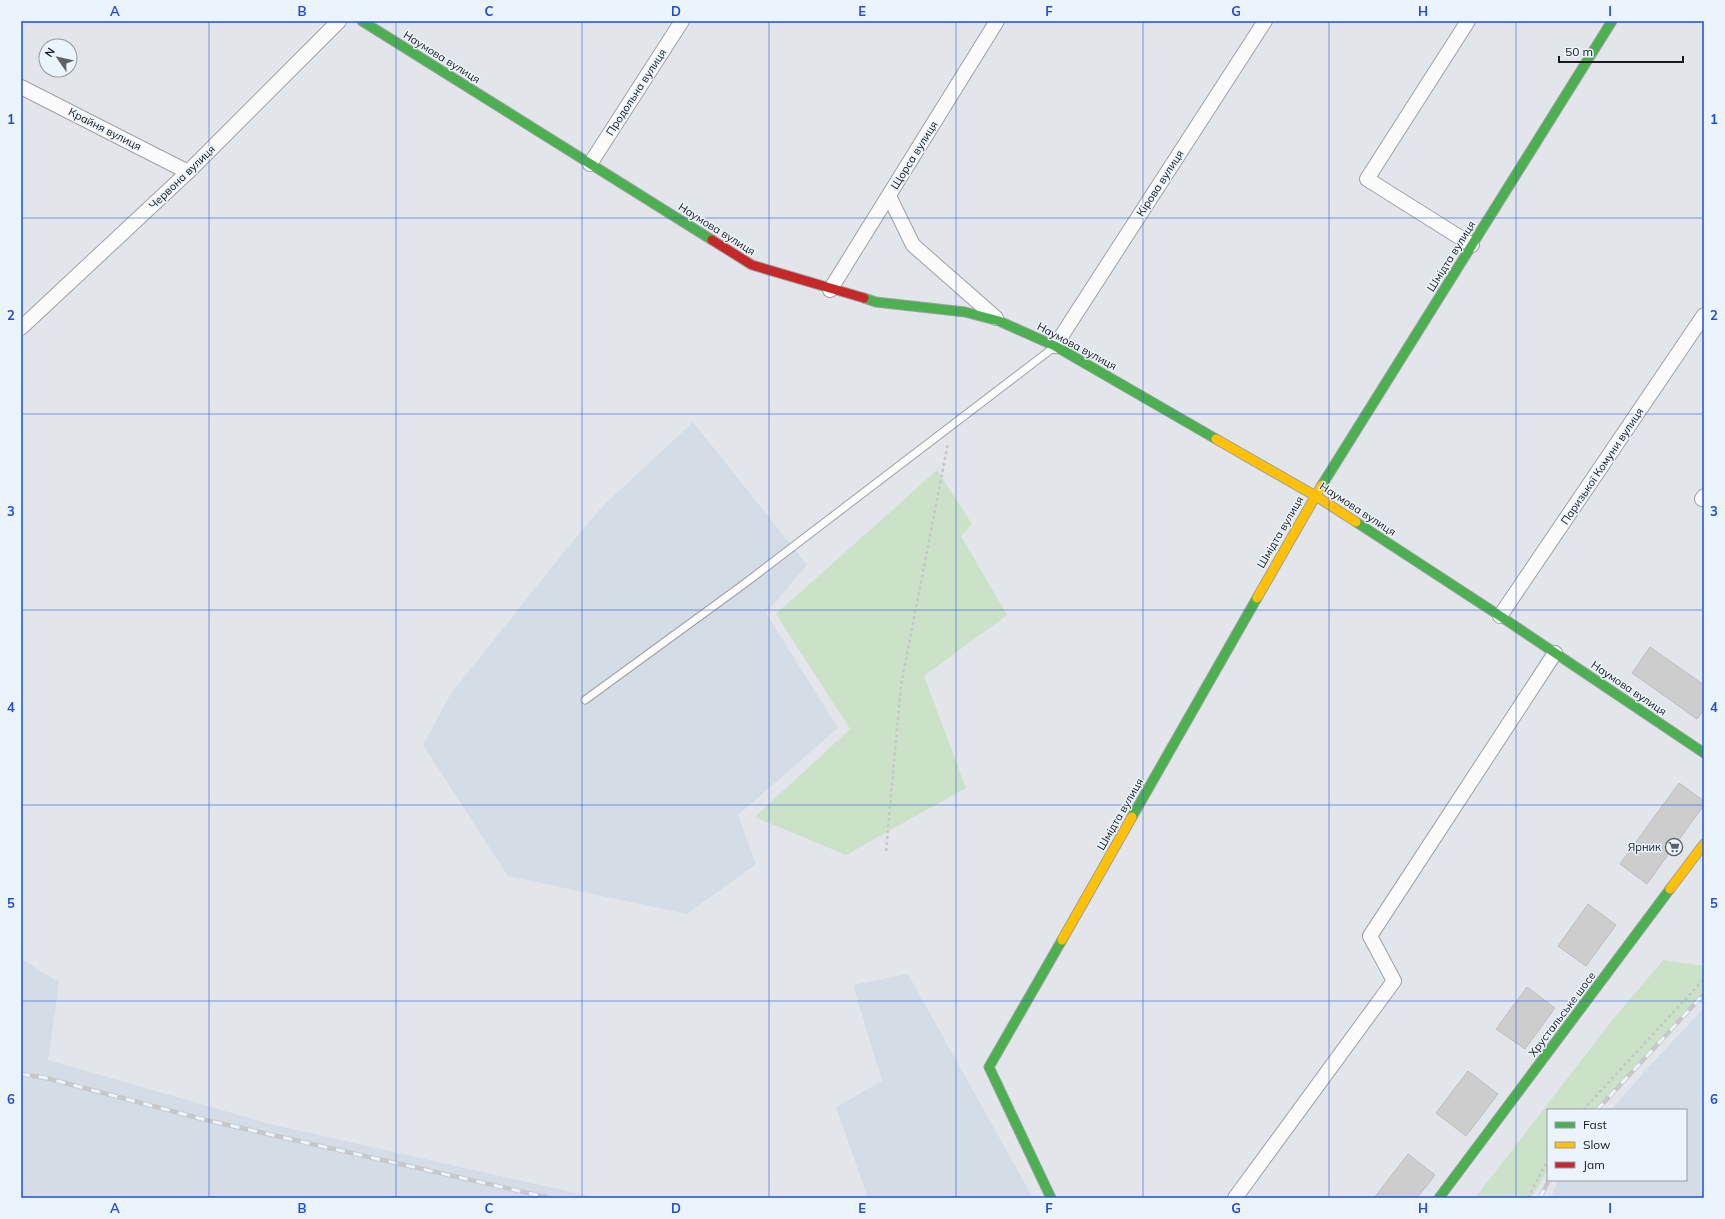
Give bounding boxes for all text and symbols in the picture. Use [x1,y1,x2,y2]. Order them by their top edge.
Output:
text: A [110,3,120,19]
text: B [298,3,307,19]
text: C [485,3,494,19]
text: D [671,3,681,19]
text: E [858,3,866,19]
text: F [1045,3,1053,19]
text: G [1231,3,1241,19]
text: H [1418,3,1428,19]
text: I [1608,3,1612,19]
street label: Наумова вулиця [401,28,483,86]
north arrow [38,38,78,78]
scale bar [1559,38,1683,64]
text: 50 m [1565,44,1593,59]
text: N [42,45,58,60]
street label: Продольна вулиця [603,46,669,138]
street label: Крайня вулиця [66,105,144,153]
text: 1 [7,111,15,127]
text: 1 [1710,111,1718,127]
street label: Щорса вулиця [887,118,941,192]
street label: Червона вулиця [146,142,218,212]
street label: Кірова вулиця [1133,147,1187,219]
street label: Наумова вулиця [676,200,758,258]
street label: Шмідта вулиця [1424,218,1478,294]
text: 2 [7,307,15,323]
text: 2 [1710,307,1718,323]
street label: Наумова вулиця [1035,319,1119,373]
street label: Паризької Комуни вулиця [1558,405,1646,527]
street label: Наумова вулиця [1317,479,1399,539]
street label: Шмідта вулиця [1254,494,1306,570]
text: 3 [7,503,15,519]
text: 3 [1710,503,1718,519]
street label: Наумова вулиця [1589,658,1669,718]
text: 4 [7,699,15,715]
text: 4 [1710,699,1718,715]
street label: Шмідта вулиця [1094,776,1146,852]
supermarket icon: Ярник [1664,837,1684,857]
place label: Ярник [1628,840,1661,854]
text: 5 [7,895,15,911]
text: 5 [1710,895,1718,911]
street label: Хрустальське шосе [1525,969,1599,1059]
text: 6 [7,1091,15,1107]
text: 6 [1710,1091,1718,1107]
legend [1547,1109,1687,1181]
text: Fast [1583,1117,1607,1132]
text: Slow [1583,1137,1611,1152]
text: Jam [1583,1157,1605,1172]
text: A [110,1200,120,1216]
text: B [298,1200,307,1216]
text: C [485,1200,494,1216]
text: D [671,1200,681,1216]
text: E [858,1200,866,1216]
text: F [1045,1200,1053,1216]
text: G [1231,1200,1241,1216]
text: H [1418,1200,1428,1216]
text: I [1608,1200,1612,1216]

